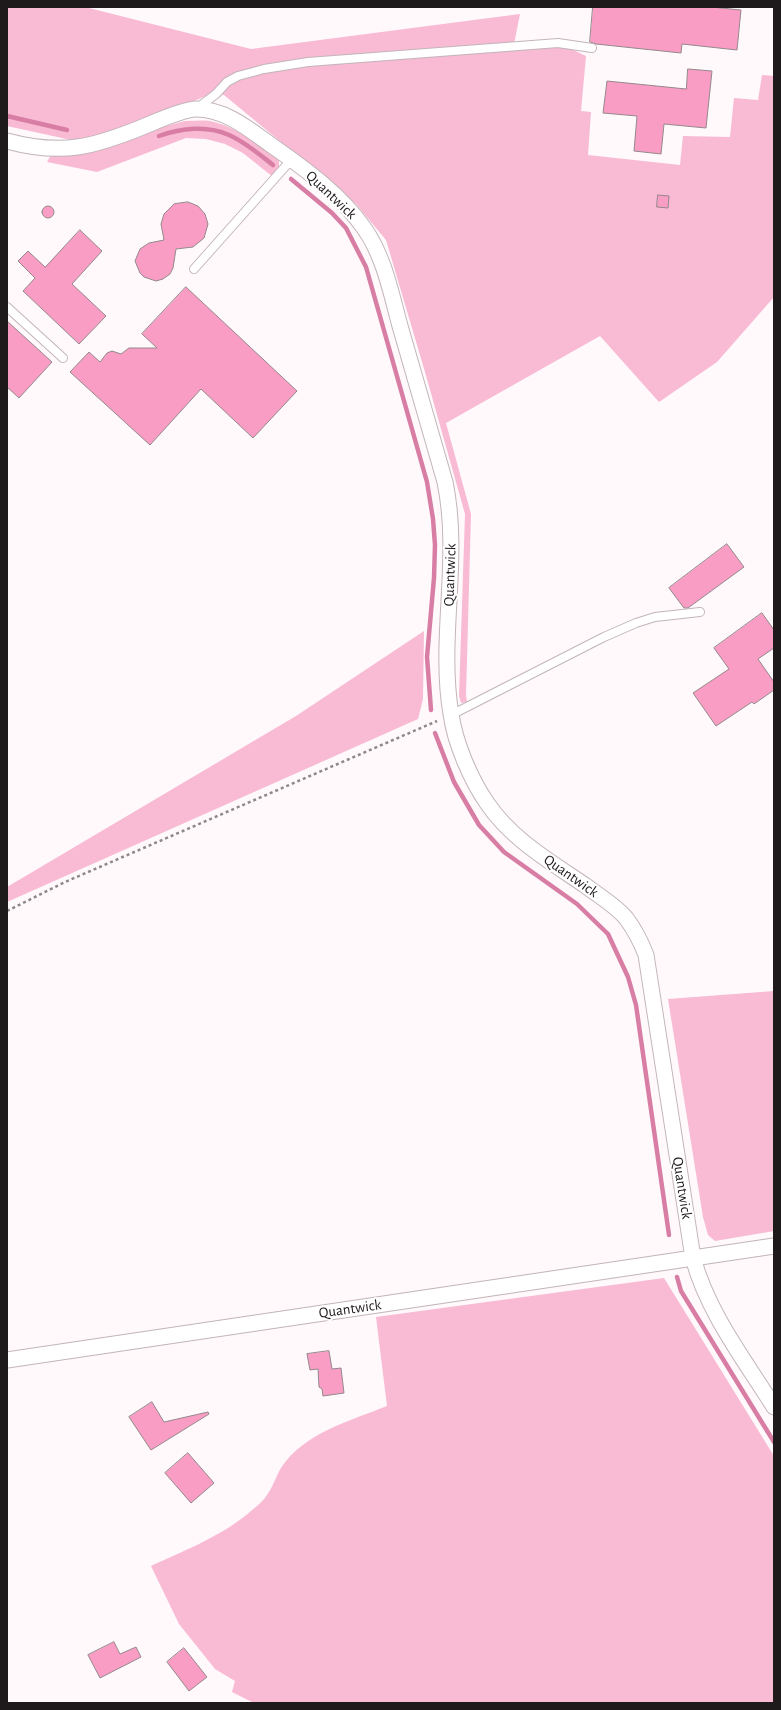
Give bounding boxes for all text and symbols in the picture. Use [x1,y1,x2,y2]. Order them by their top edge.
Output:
street label: Quantwick [302,167,360,223]
street label: Quantwick [440,543,460,607]
street label: Quantwick [540,851,602,901]
street label: Quantwick [668,1156,696,1220]
street label: Quantwick [318,1296,382,1322]

